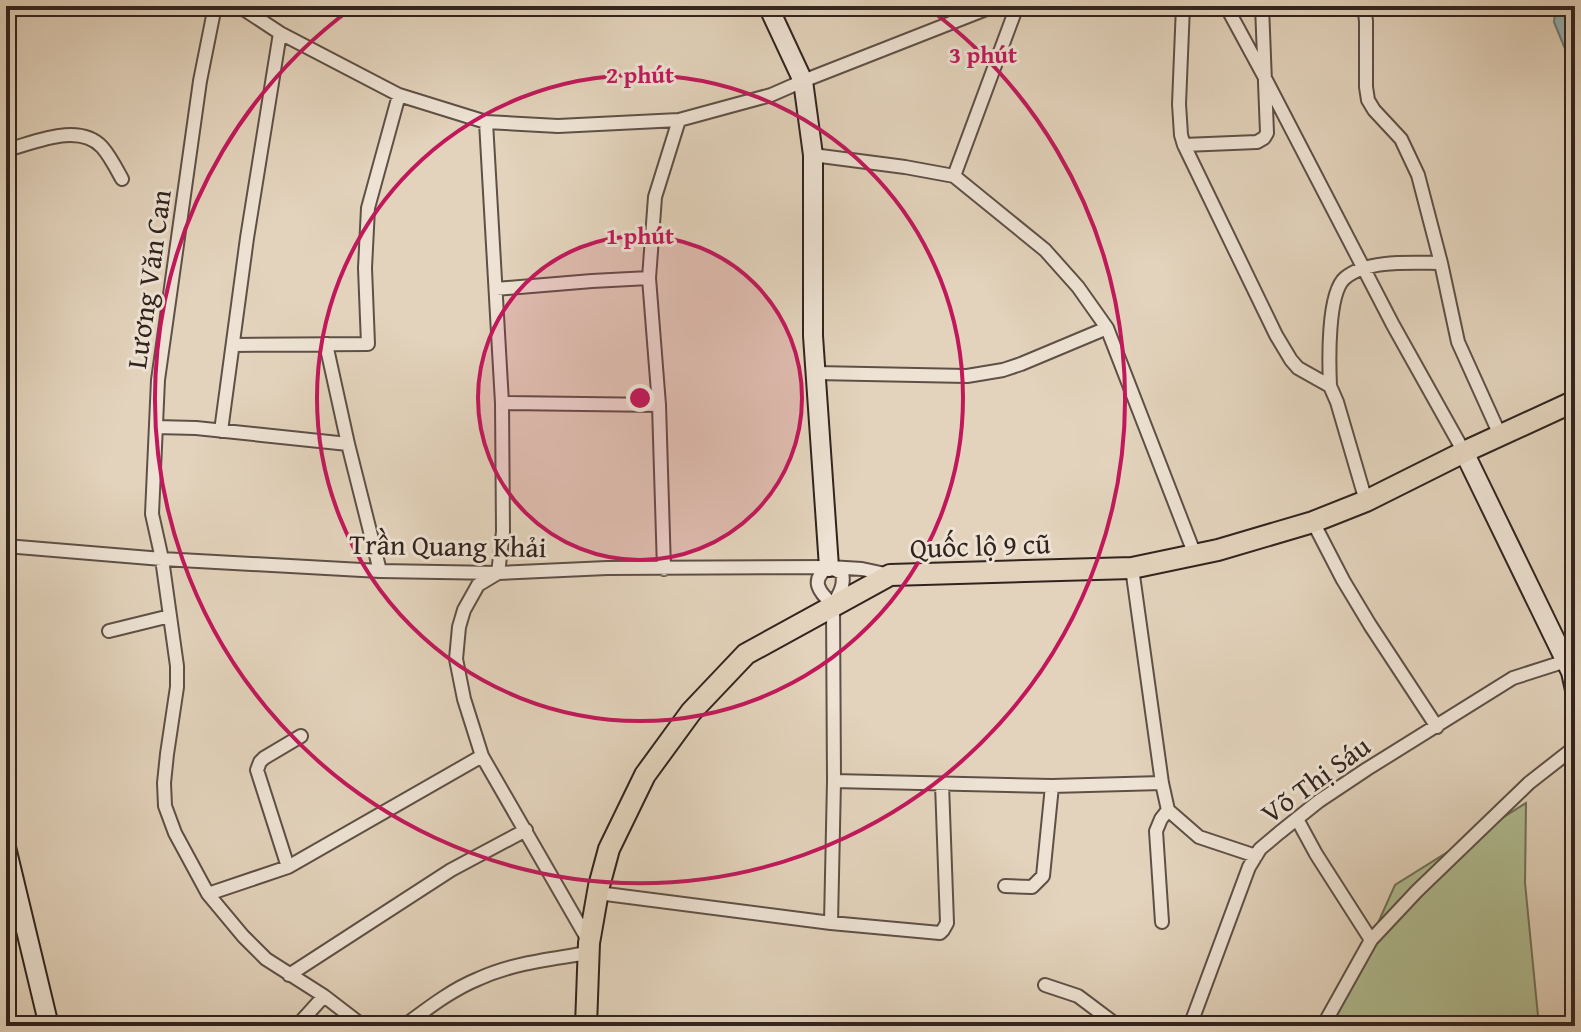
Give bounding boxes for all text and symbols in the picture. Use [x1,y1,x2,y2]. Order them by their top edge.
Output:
text: 3 phút [949,37,1017,72]
text: 2 phút [606,57,674,92]
street label: Lương Văn Can [115,187,181,371]
text: 1 phút [606,218,674,253]
centre of rings [626,384,654,412]
street label: Quốc lộ 9 cũ [909,522,1051,568]
street label: Trần Quang Khải [349,523,547,567]
street label: Võ Thị Sáu [1252,725,1378,833]

